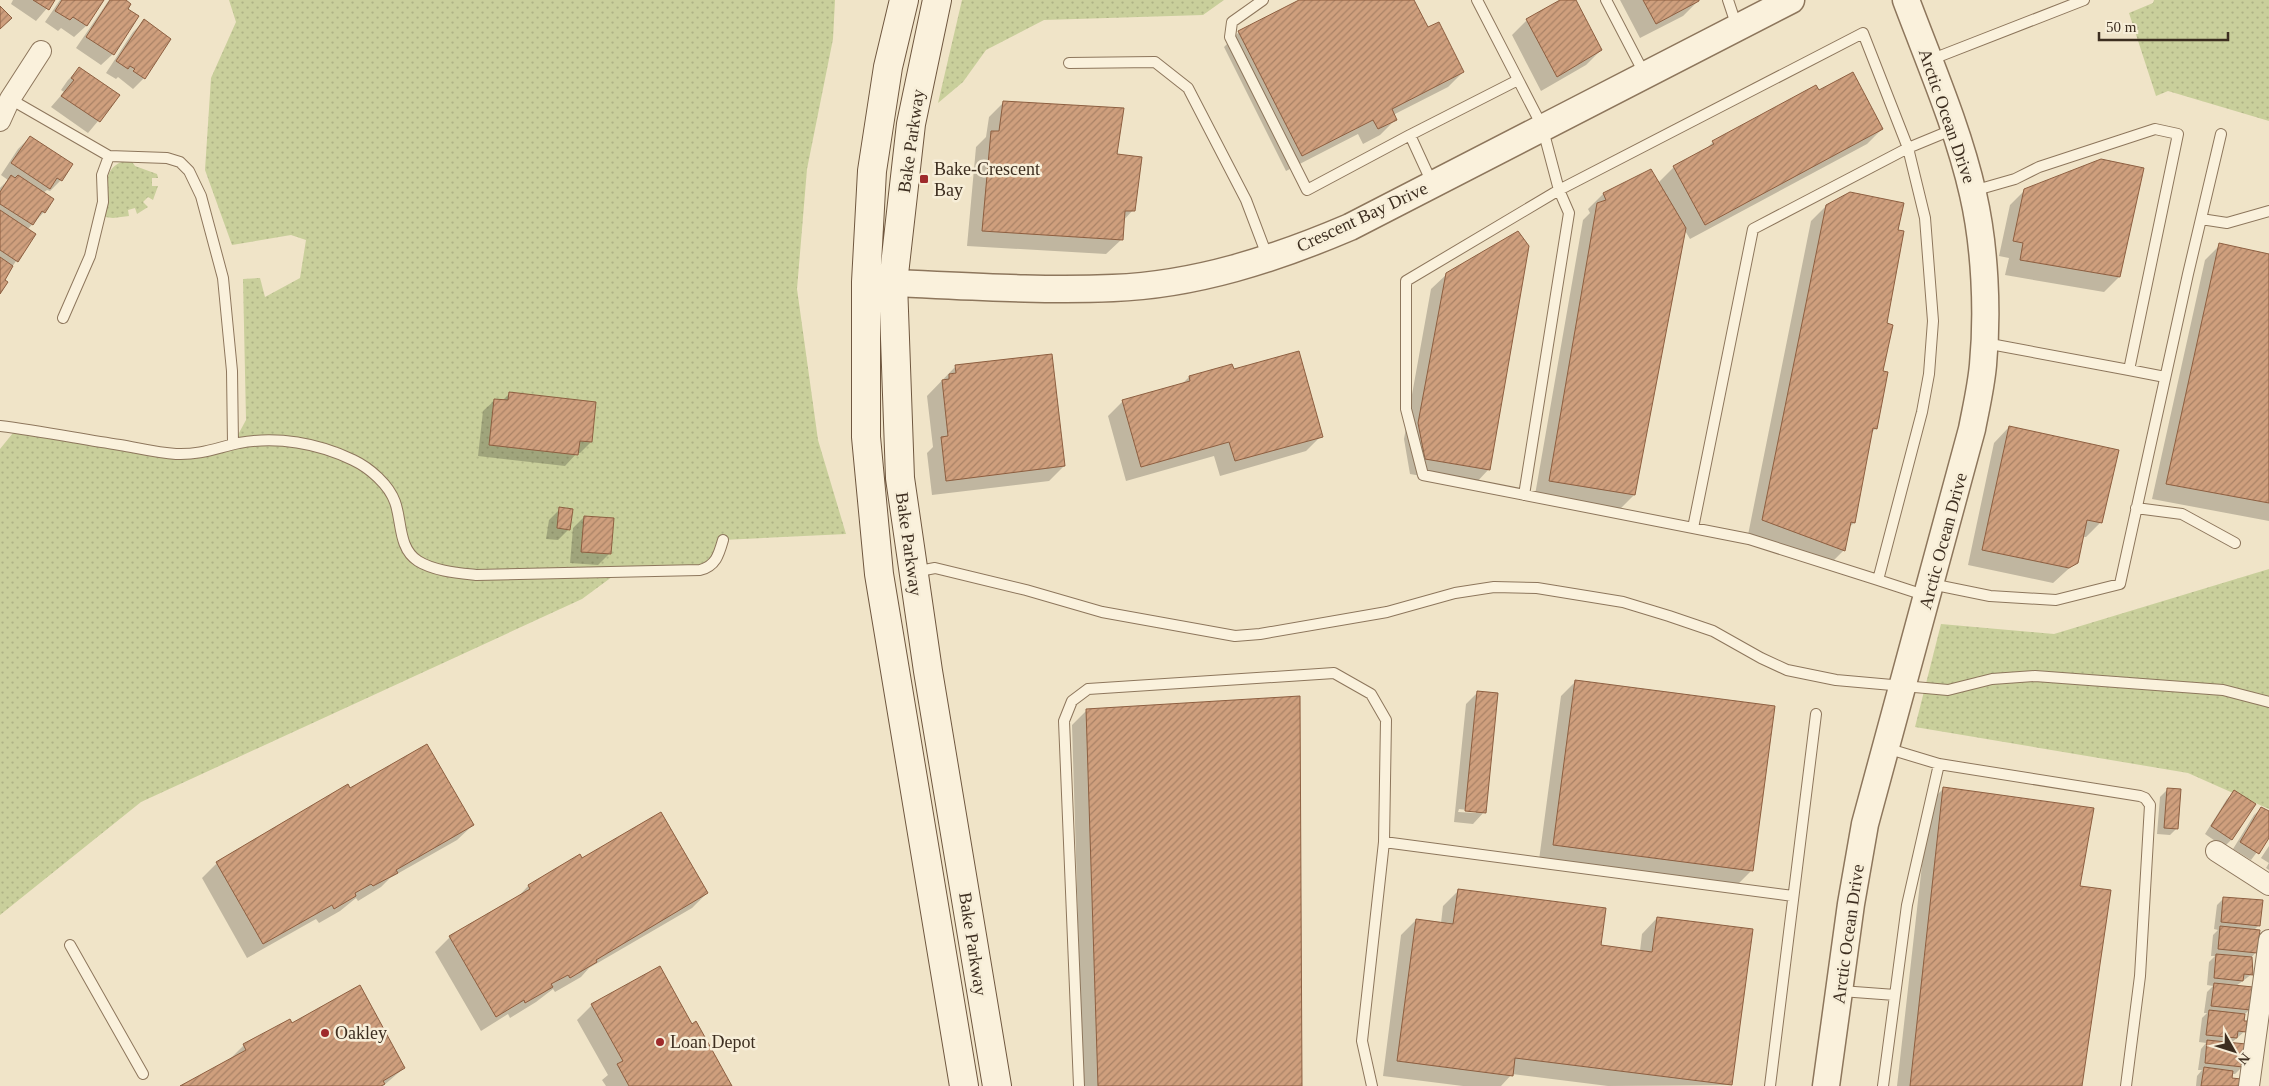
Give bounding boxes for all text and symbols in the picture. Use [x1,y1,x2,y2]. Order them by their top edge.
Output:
scale bar [2099,10,2228,42]
text: 50 m [2106,19,2137,35]
street label: Arctic Ocean Drive [1915,46,1979,186]
street label: Bake Parkway [894,88,928,194]
place label: Bake-Crescent Bay [934,159,1040,200]
marker: Bake-Crescent Bay [918,173,930,185]
street label: Crescent Bay Drive [1293,178,1431,256]
street label: Arctic Ocean Drive [1915,470,1971,612]
street label: Bake Parkway [892,491,926,597]
street label: Arctic Ocean Drive [1828,863,1868,1005]
street label: Bake Parkway [955,891,991,997]
place label: Oakley [335,1023,387,1043]
north arrow [2209,1026,2259,1076]
marker: Oakley [319,1027,331,1039]
place label: Loan Depot [670,1032,755,1052]
marker: Loan Depot [654,1036,666,1048]
text: N [2235,1050,2253,1068]

